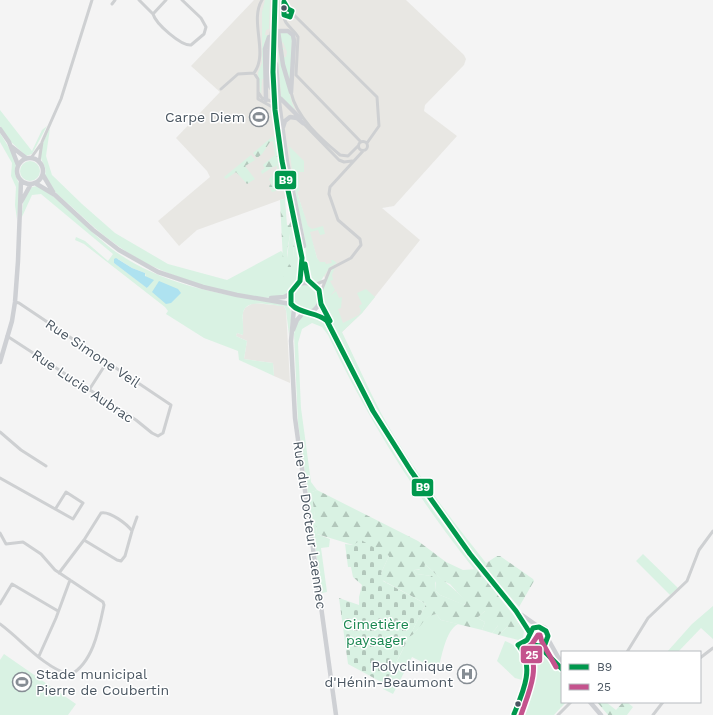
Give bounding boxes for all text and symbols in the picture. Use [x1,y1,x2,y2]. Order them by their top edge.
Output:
unlabelled marker [279,3,289,13]
sports icon: Carpe Diem [248,106,270,128]
place label: Carpe Diem [165,109,245,125]
line badge: B9 [274,170,297,190]
text: B9 [279,174,293,187]
street label: Rue Simone Veil [43,315,144,391]
street label: Rue Lucie Aubrac [29,346,137,426]
street label: Rue du Docteur Laennec [290,440,330,610]
line badge: B9 [411,478,434,497]
text: B9 [416,481,430,494]
park label: Cimetière paysager [343,616,409,648]
line badge: 25 [520,645,543,664]
text: 25 [526,649,538,662]
legend [561,651,701,703]
place label: Polyclinique d'Hénin-Beaumont [325,658,453,690]
text: B9 [597,660,612,674]
hospital icon: Polyclinique d'Hénin-Beaumont [456,663,478,685]
place label: Stade municipal Pierre de Coubertin [36,666,169,698]
sports icon: Stade municipal Pierre de Coubertin [11,671,33,693]
text: 25 [597,680,611,694]
unlabelled marker [513,699,523,709]

